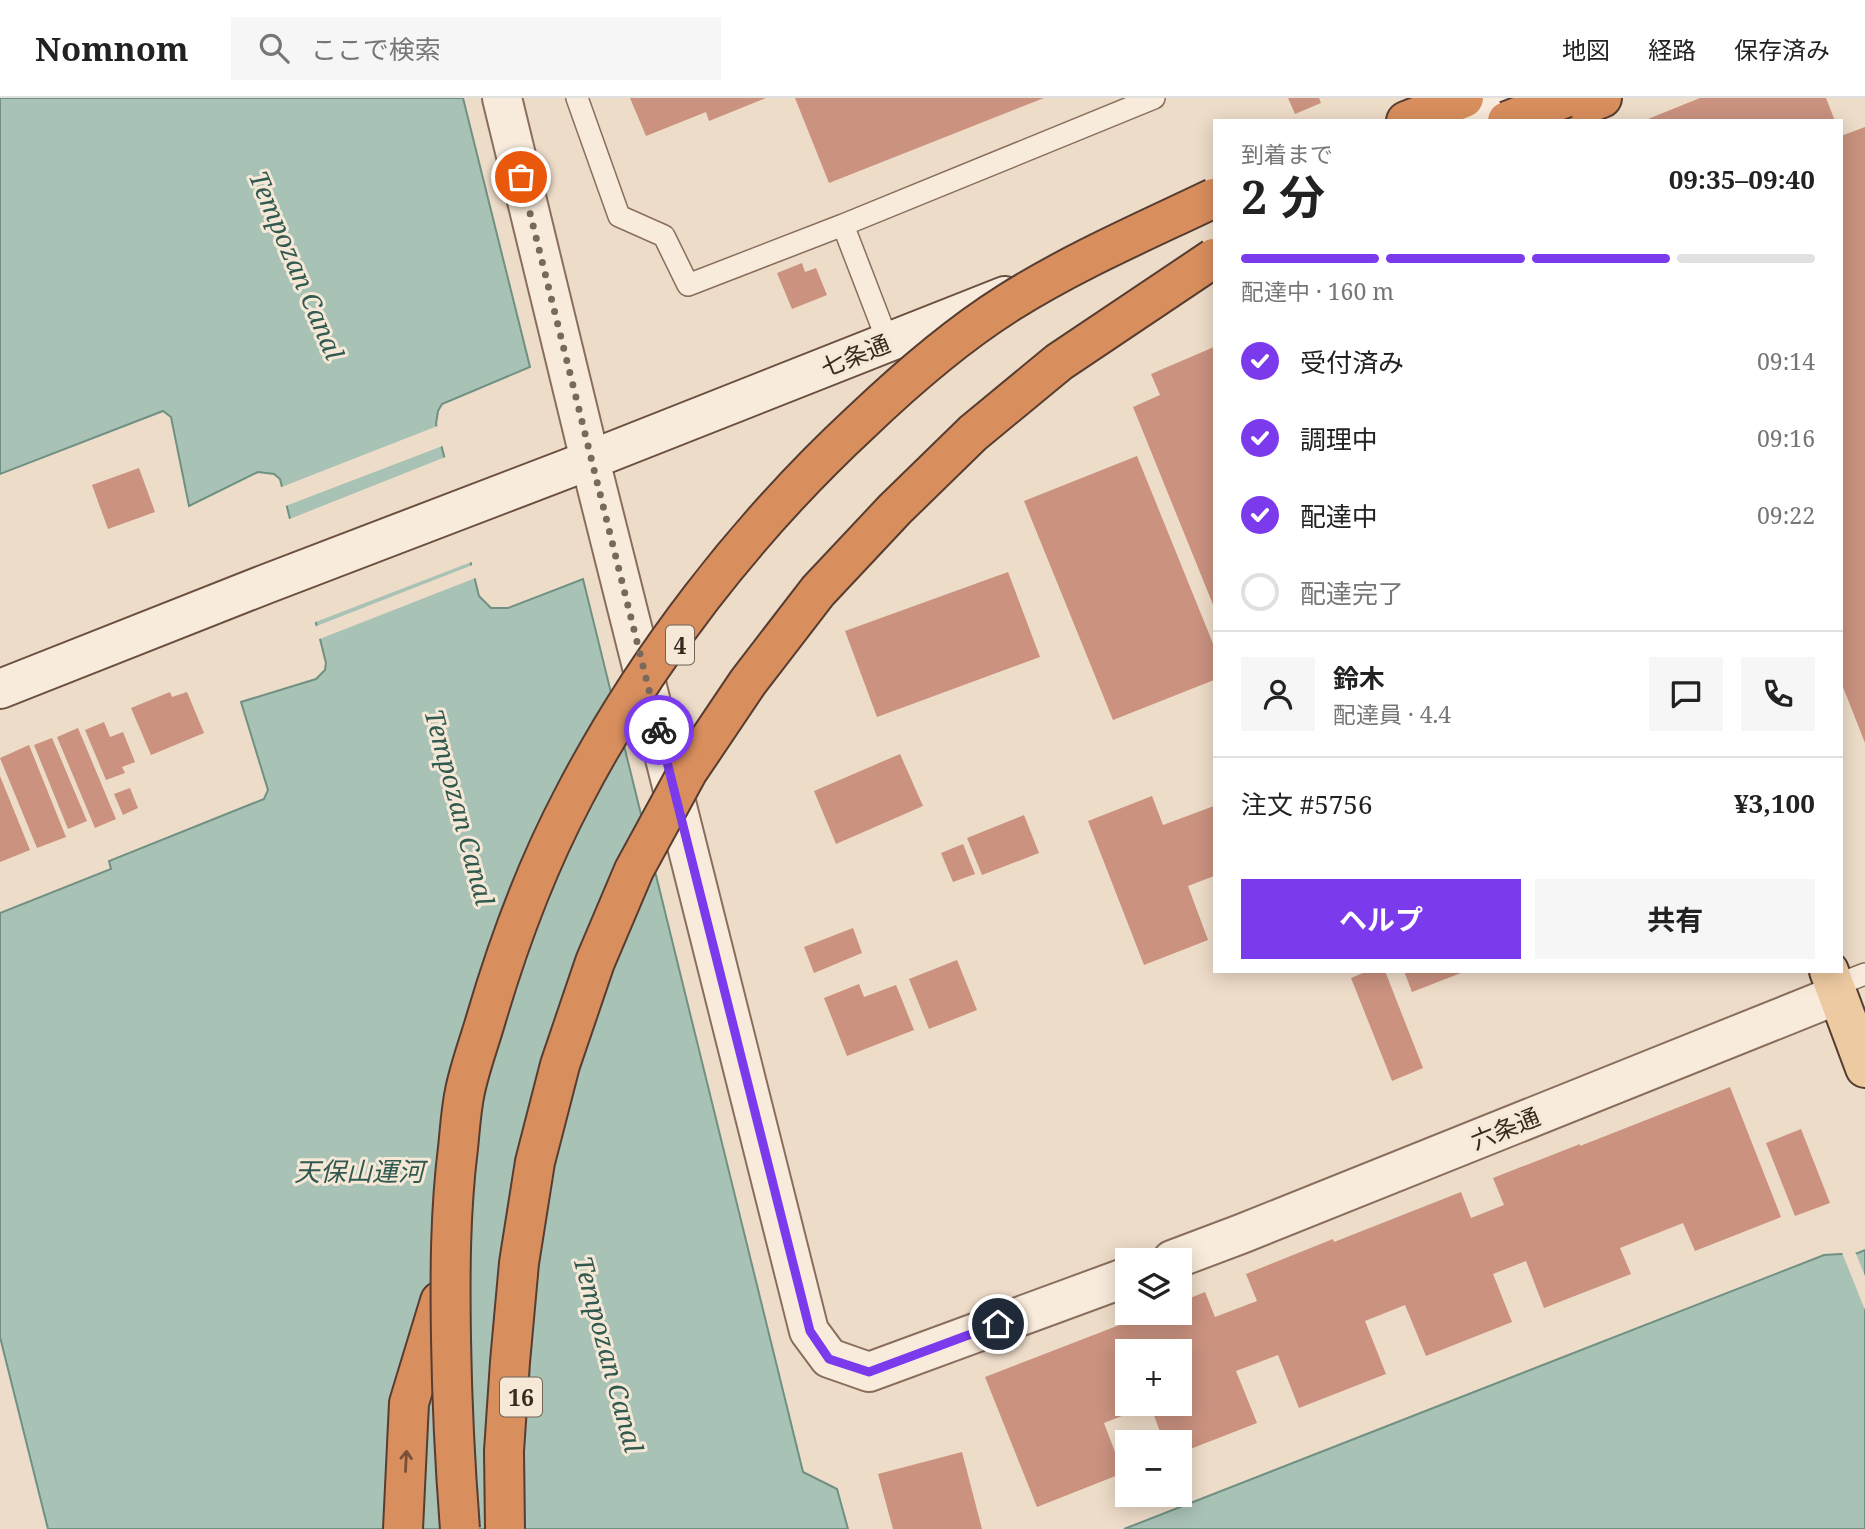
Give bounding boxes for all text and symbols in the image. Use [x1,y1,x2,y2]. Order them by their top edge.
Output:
search box [231,17,721,80]
text: Nomnom [35,26,189,71]
icon: search [255,29,293,67]
text: ここで検索 [311,31,441,67]
text: 地図 [1562,33,1610,66]
text: 経路 [1648,33,1696,66]
text: 保存済み [1734,33,1830,66]
text: 到着まで [1241,138,1333,170]
pin [491,147,551,207]
icon: bag [502,158,540,196]
text: 09:35–09:40 [1669,161,1815,197]
water label: Tempozan Canal [241,165,353,365]
text: 2 分 [1241,165,1325,227]
text: 配達中 · 160 m [1241,275,1394,307]
street label: 七条通 [815,326,895,384]
icon: check [1241,342,1279,380]
text: 受付済み [1300,344,1404,380]
text: 09:14 [1757,345,1815,377]
icon: check [1241,419,1279,457]
text: 調理中 [1300,421,1378,457]
text: 09:16 [1757,422,1815,454]
icon: check [1241,496,1279,534]
text: 配達中 [1300,498,1378,534]
text: 09:22 [1757,499,1815,531]
text: 配達完了 [1300,575,1404,611]
road number: 4 [666,625,694,664]
button: person [1241,657,1315,731]
button: chat [1649,657,1723,731]
button: phone [1741,657,1815,731]
text: 鈴木 [1333,660,1385,696]
courier [624,695,694,765]
text: 配達員 · 4.4 [1333,698,1451,730]
water label: Tempozan Canal [417,705,504,909]
icon: bike [640,711,678,749]
text: ¥3,100 [1734,785,1815,821]
text: 注文 #5756 [1241,786,1372,822]
button: ヘルプ [1241,879,1521,959]
button: 共有 [1535,879,1815,959]
street label: 六条通 [1465,1099,1545,1157]
water label: 天保山運河 [294,1153,429,1189]
map controls [1115,1248,1192,1507]
button: layers [1115,1248,1192,1325]
water label: Tempozan Canal [566,1252,653,1456]
pin [968,1294,1028,1354]
icon: home [979,1305,1017,1343]
button: + [1115,1339,1192,1416]
road number: 16 [500,1378,542,1416]
button: − [1115,1430,1192,1507]
one-way arrow [400,1450,413,1473]

